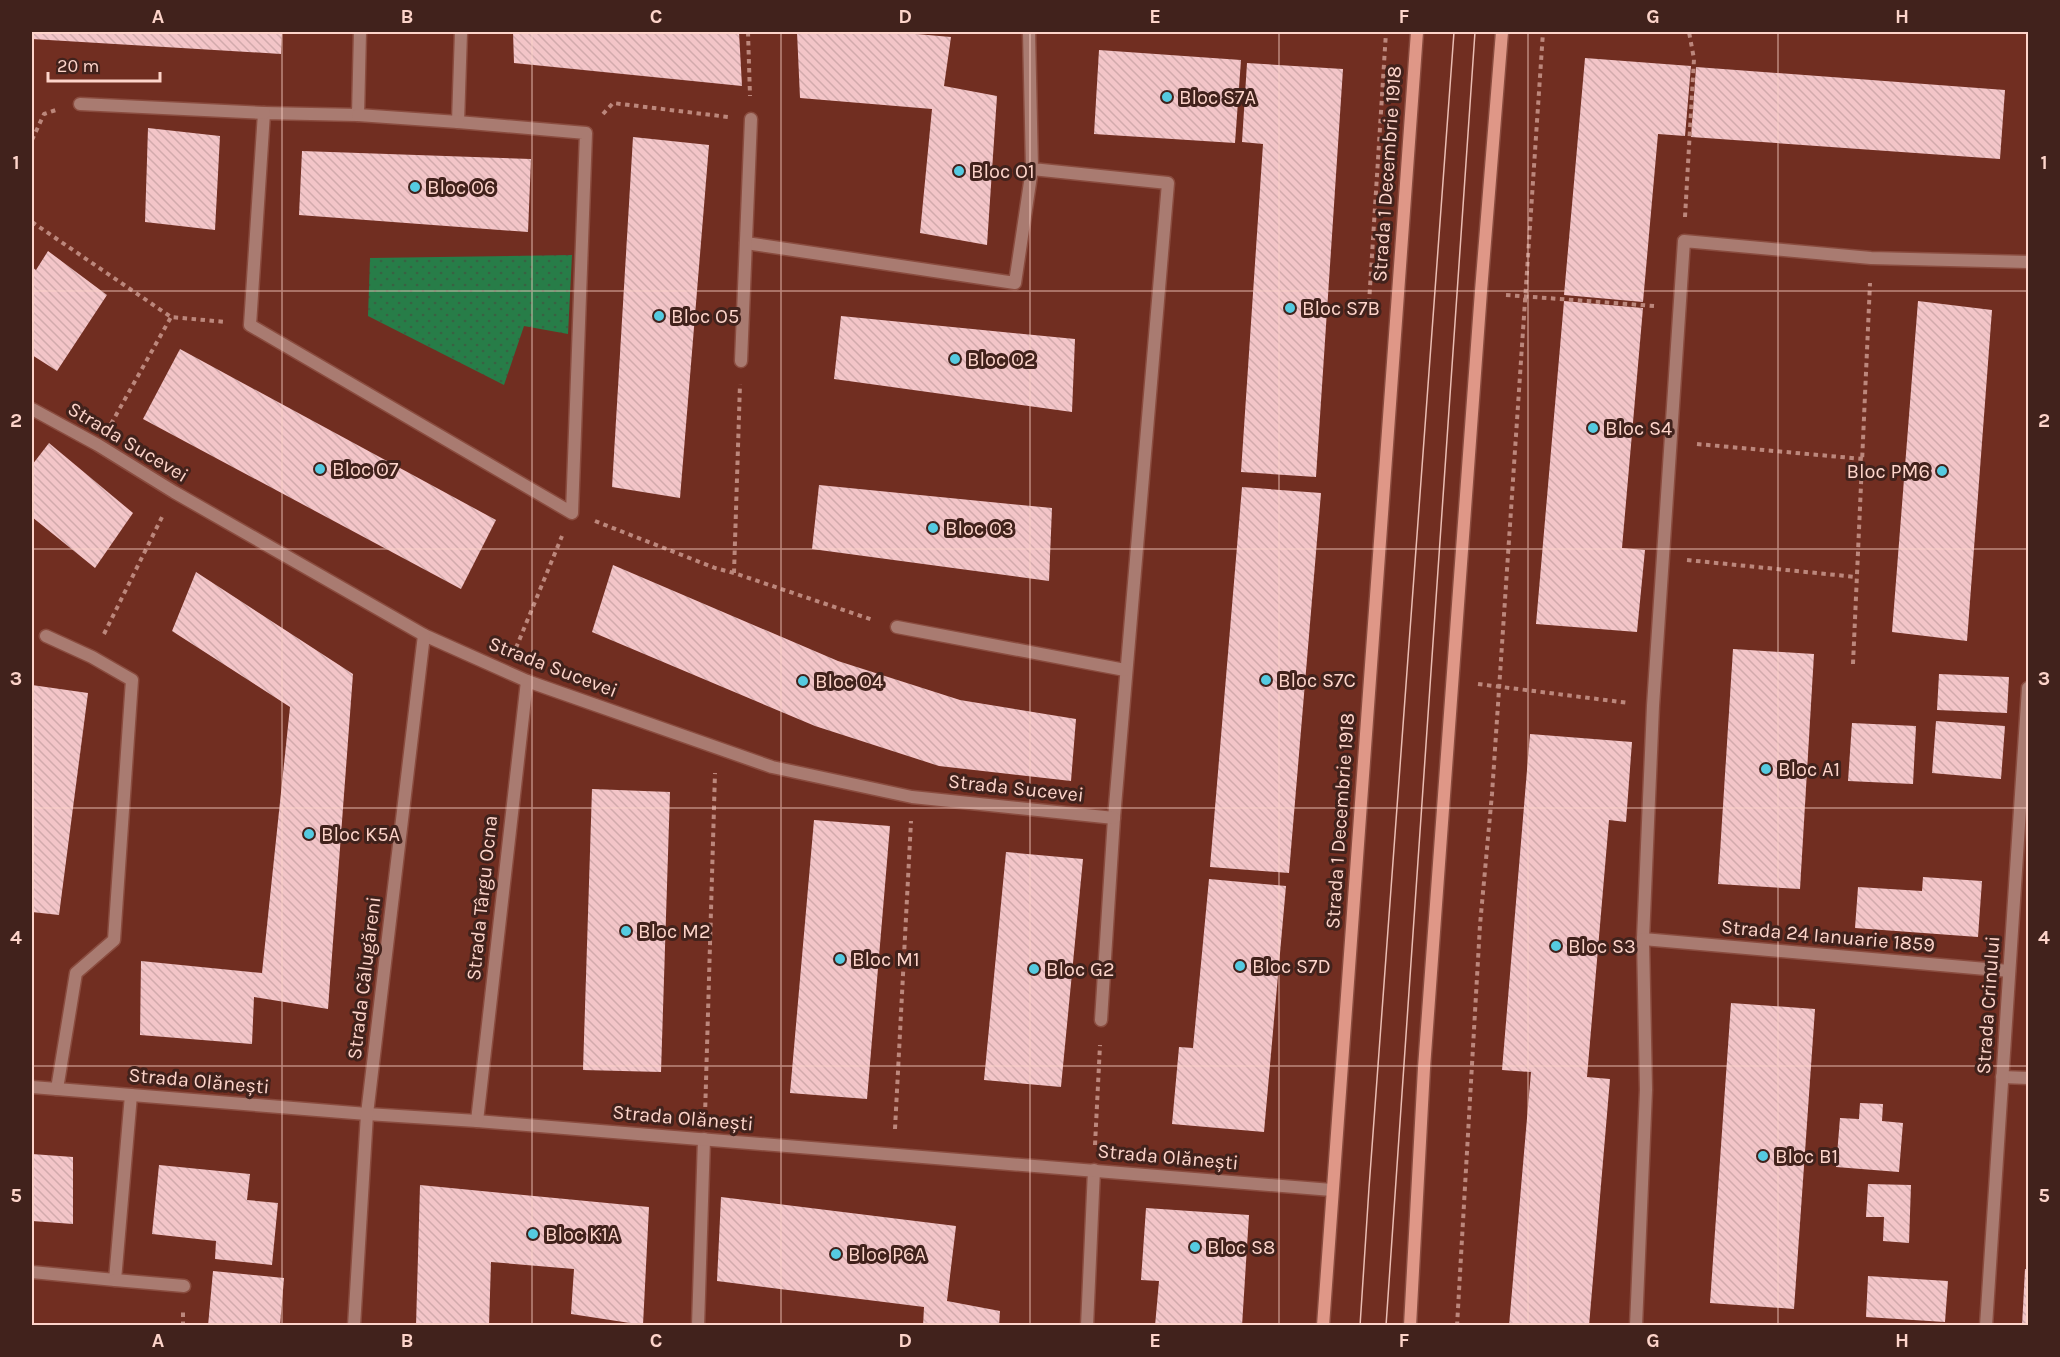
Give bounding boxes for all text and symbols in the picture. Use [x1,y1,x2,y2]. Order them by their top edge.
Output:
text: A [152,5,165,28]
text: B [401,5,413,28]
text: C [650,5,662,28]
text: D [898,5,912,28]
text: E [1149,5,1161,28]
text: F [1399,5,1410,28]
text: G [1646,5,1660,28]
text: H [1895,5,1909,28]
scale bar [48,45,160,83]
text: 20 m [57,55,99,77]
street label: Strada 1 Decembrie 1918 [1368,65,1406,283]
place label: Bloc S7A [1179,86,1256,109]
marker: Bloc S7A [1160,90,1174,104]
text: 1 [12,151,20,174]
text: 1 [2040,151,2048,174]
place label: Bloc O1 [971,160,1035,183]
marker: Bloc O1 [952,164,966,178]
place label: Bloc O6 [427,176,495,199]
marker: Bloc O6 [408,180,422,194]
place label: Bloc S7B [1302,297,1380,320]
marker: Bloc S7B [1283,301,1297,315]
place label: Bloc O5 [671,305,739,328]
marker: Bloc O5 [652,309,666,323]
place label: Bloc O2 [967,348,1036,371]
marker: Bloc O2 [948,352,962,366]
street label: Strada Sucevei [64,397,192,487]
text: 2 [10,409,22,432]
text: 2 [2038,409,2050,432]
place label: Bloc S4 [1605,417,1672,440]
marker: Bloc S4 [1586,421,1600,435]
place label: Bloc O7 [332,458,399,481]
place label: Bloc PM6 [1847,460,1930,483]
marker: Bloc O7 [313,462,327,476]
marker: Bloc PM6 [1935,464,1949,478]
place label: Bloc O3 [945,517,1014,540]
marker: Bloc O3 [926,521,940,535]
street label: Strada Sucevei [485,632,621,702]
text: 3 [10,667,22,690]
text: 3 [2038,667,2050,690]
place label: Bloc S7C [1278,669,1356,692]
place label: Bloc O4 [815,670,883,693]
marker: Bloc S7C [1259,673,1273,687]
marker: Bloc O4 [796,674,810,688]
street label: Strada 1 Decembrie 1918 [1321,712,1359,930]
place label: Bloc A1 [1778,758,1840,781]
marker: Bloc A1 [1759,762,1773,776]
street label: Strada Sucevei [947,769,1085,807]
street label: Strada Târgu Ocna [462,814,502,982]
place label: Bloc K5A [321,823,400,846]
marker: Bloc K5A [302,827,316,841]
street label: Strada Călugăreni [343,895,385,1061]
street label: Strada 24 Ianuarie 1859 [1720,915,1936,957]
place label: Bloc M2 [638,920,711,943]
marker: Bloc M2 [619,924,633,938]
text: 4 [10,926,22,949]
text: 4 [2038,926,2050,949]
place label: Bloc S3 [1568,935,1636,958]
street label: Strada Crinului [1972,935,2004,1075]
marker: Bloc S3 [1549,939,1563,953]
place label: Bloc M1 [852,948,920,971]
marker: Bloc M1 [833,952,847,966]
place label: Bloc S7D [1252,955,1331,978]
place label: Bloc G2 [1046,958,1115,981]
marker: Bloc S7D [1233,959,1247,973]
marker: Bloc G2 [1027,962,1041,976]
street label: Strada Olănești [128,1063,270,1099]
street label: Strada Olănești [612,1100,754,1136]
street label: Strada Olănești [1097,1139,1239,1175]
place label: Bloc B1 [1775,1145,1838,1168]
marker: Bloc B1 [1756,1149,1770,1163]
text: 5 [10,1184,22,1207]
text: 5 [2038,1184,2050,1207]
place label: Bloc K1A [545,1223,619,1246]
marker: Bloc K1A [526,1227,540,1241]
place label: Bloc S8 [1207,1236,1275,1259]
marker: Bloc S8 [1188,1240,1202,1254]
place label: Bloc P6A [848,1243,926,1266]
marker: Bloc P6A [829,1247,843,1261]
text: A [152,1329,165,1352]
text: B [401,1329,413,1352]
text: C [650,1329,662,1352]
text: D [898,1329,912,1352]
text: E [1149,1329,1161,1352]
text: F [1399,1329,1410,1352]
text: G [1646,1329,1660,1352]
text: H [1895,1329,1909,1352]

